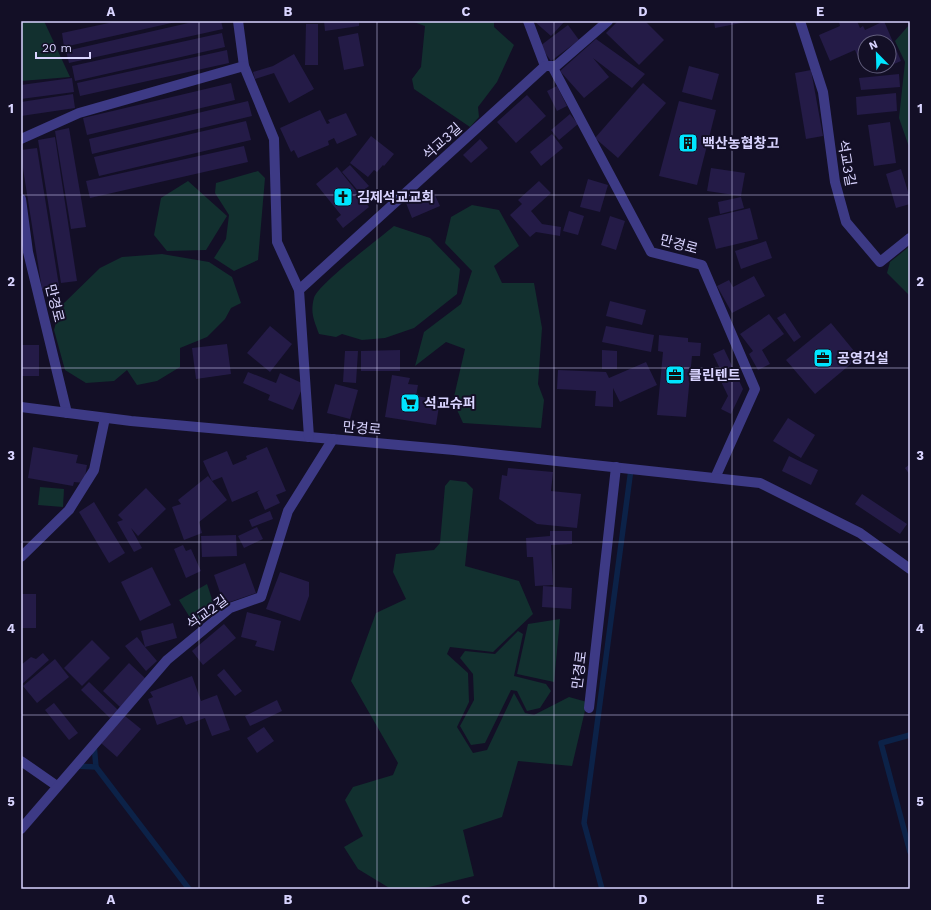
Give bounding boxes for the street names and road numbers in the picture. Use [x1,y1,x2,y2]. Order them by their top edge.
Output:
street label: 석교3길 [419,119,465,163]
street label: 석교3길 [835,139,859,187]
street label: 만경로 [658,231,700,257]
street label: 만경로 [43,282,67,324]
street label: 만경로 [342,418,382,438]
street label: 석교2길 [183,592,231,632]
street label: 만경로 [569,650,589,690]

